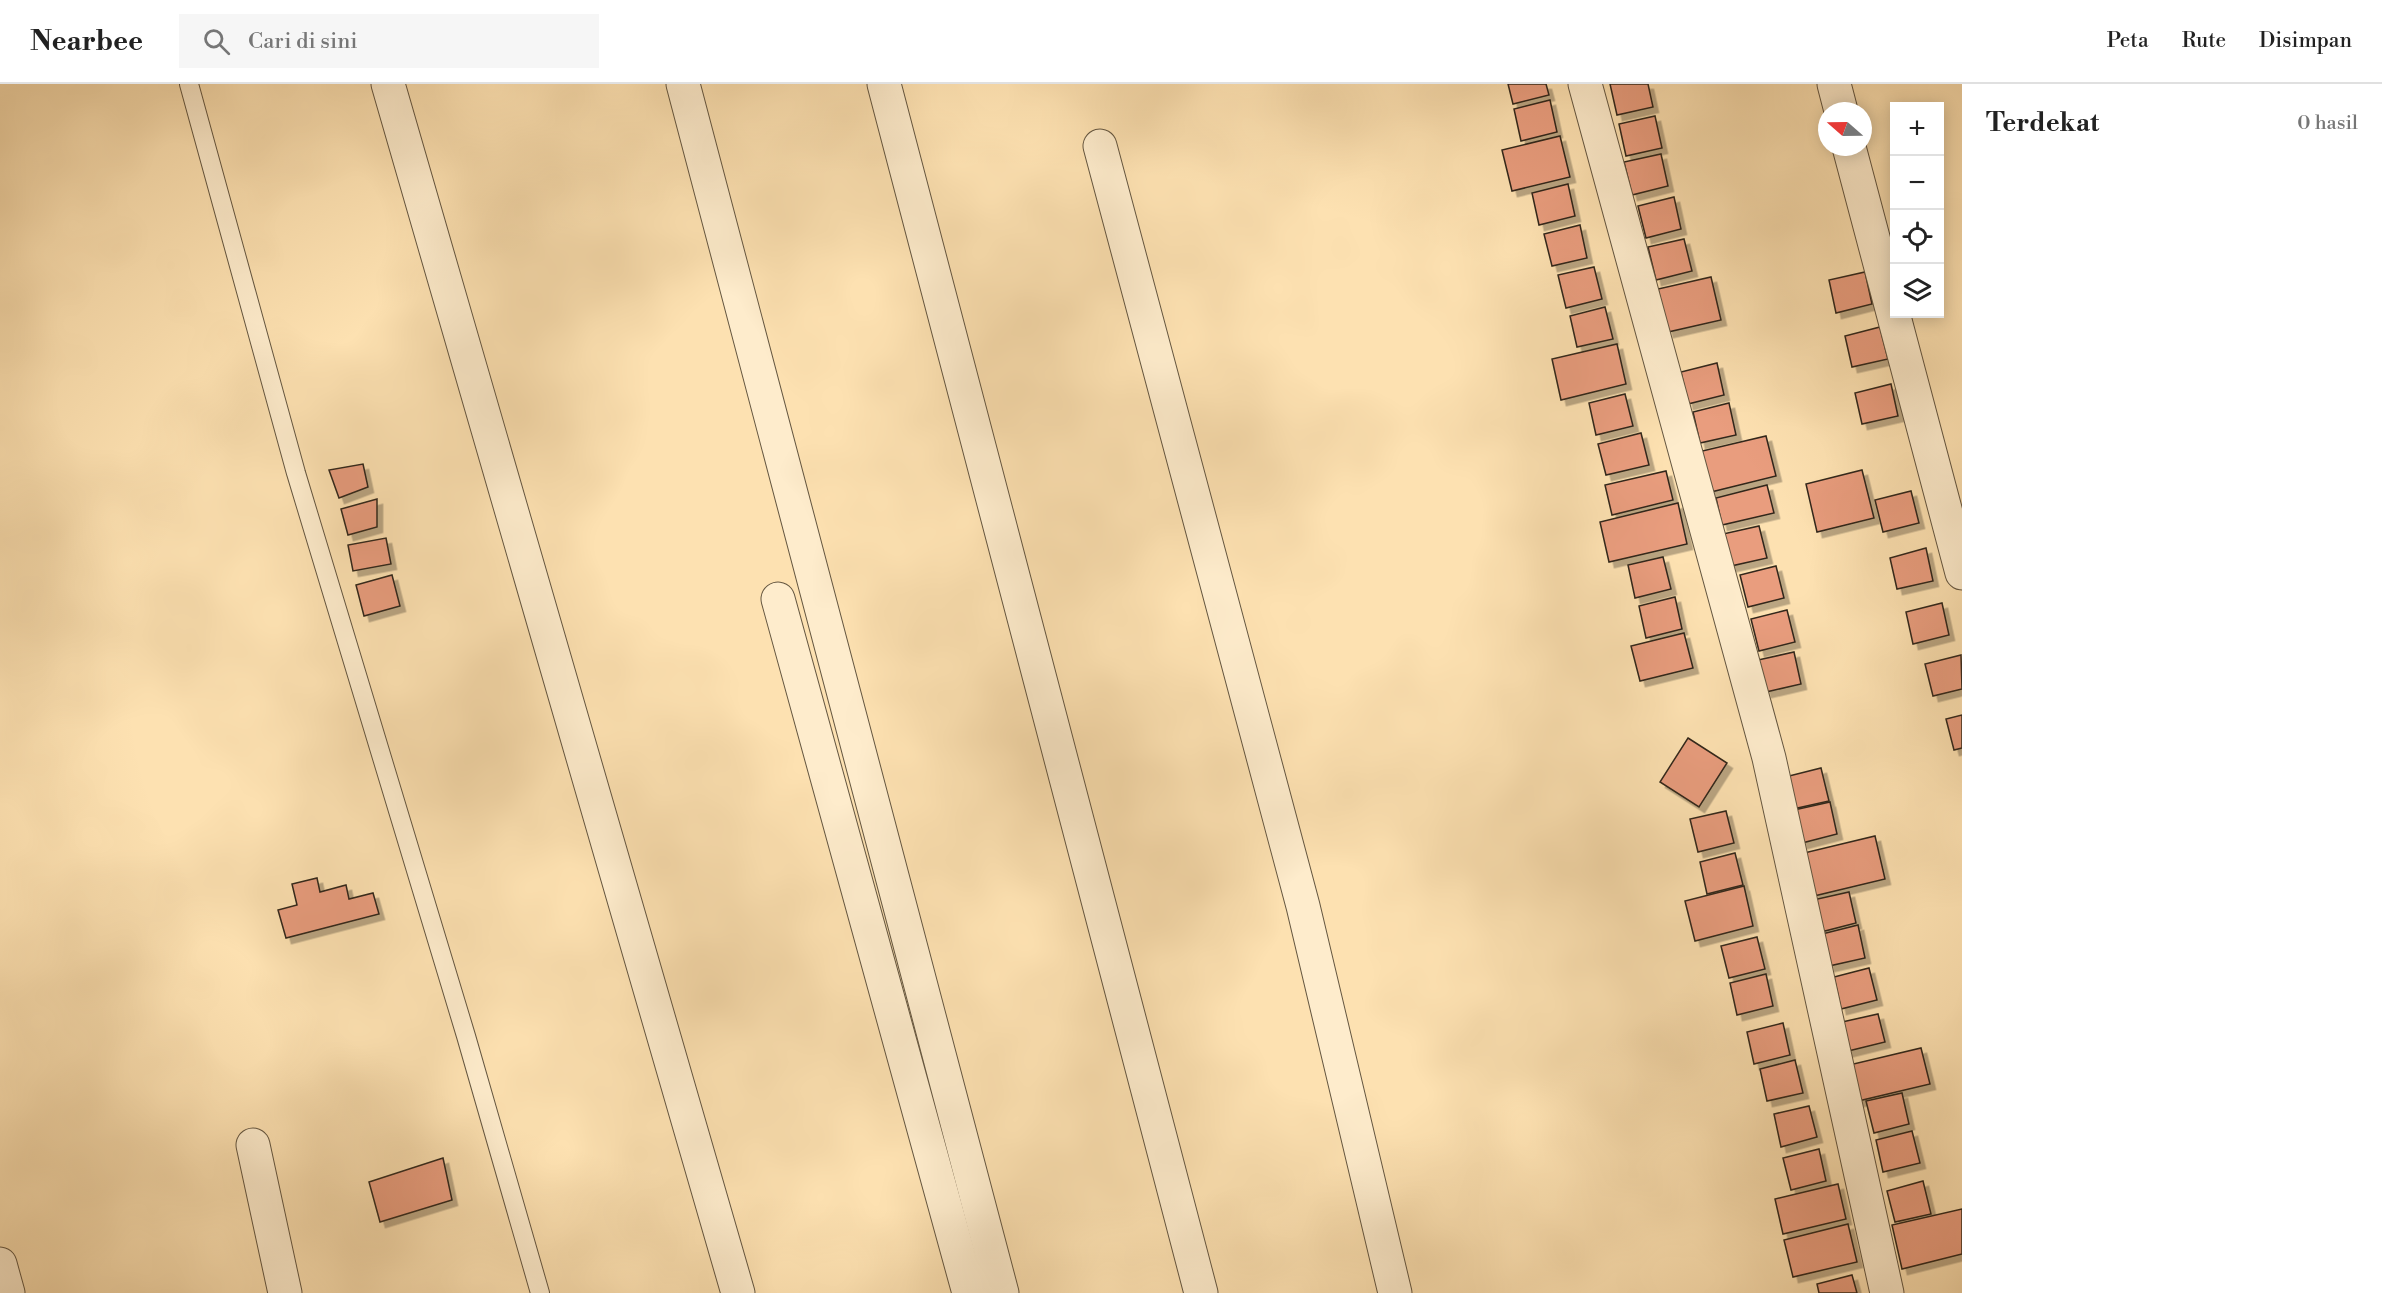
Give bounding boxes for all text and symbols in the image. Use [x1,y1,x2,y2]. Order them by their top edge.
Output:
search box [179,14,599,68]
text: Nearbee [30,24,143,59]
icon: search [200,25,233,58]
text: Cari di sini [248,28,358,55]
text: Peta [2107,28,2149,54]
text: Rute [2182,28,2226,54]
text: Disimpan [2259,28,2352,54]
north arrow [1818,102,1872,156]
map controls [1890,102,1944,318]
button: + [1890,102,1944,156]
text: Terdekat [1986,107,2099,139]
text: 0 hasil [2297,111,2358,136]
button: − [1890,156,1944,210]
button: locate [1890,210,1944,264]
button: layers [1890,264,1944,318]

